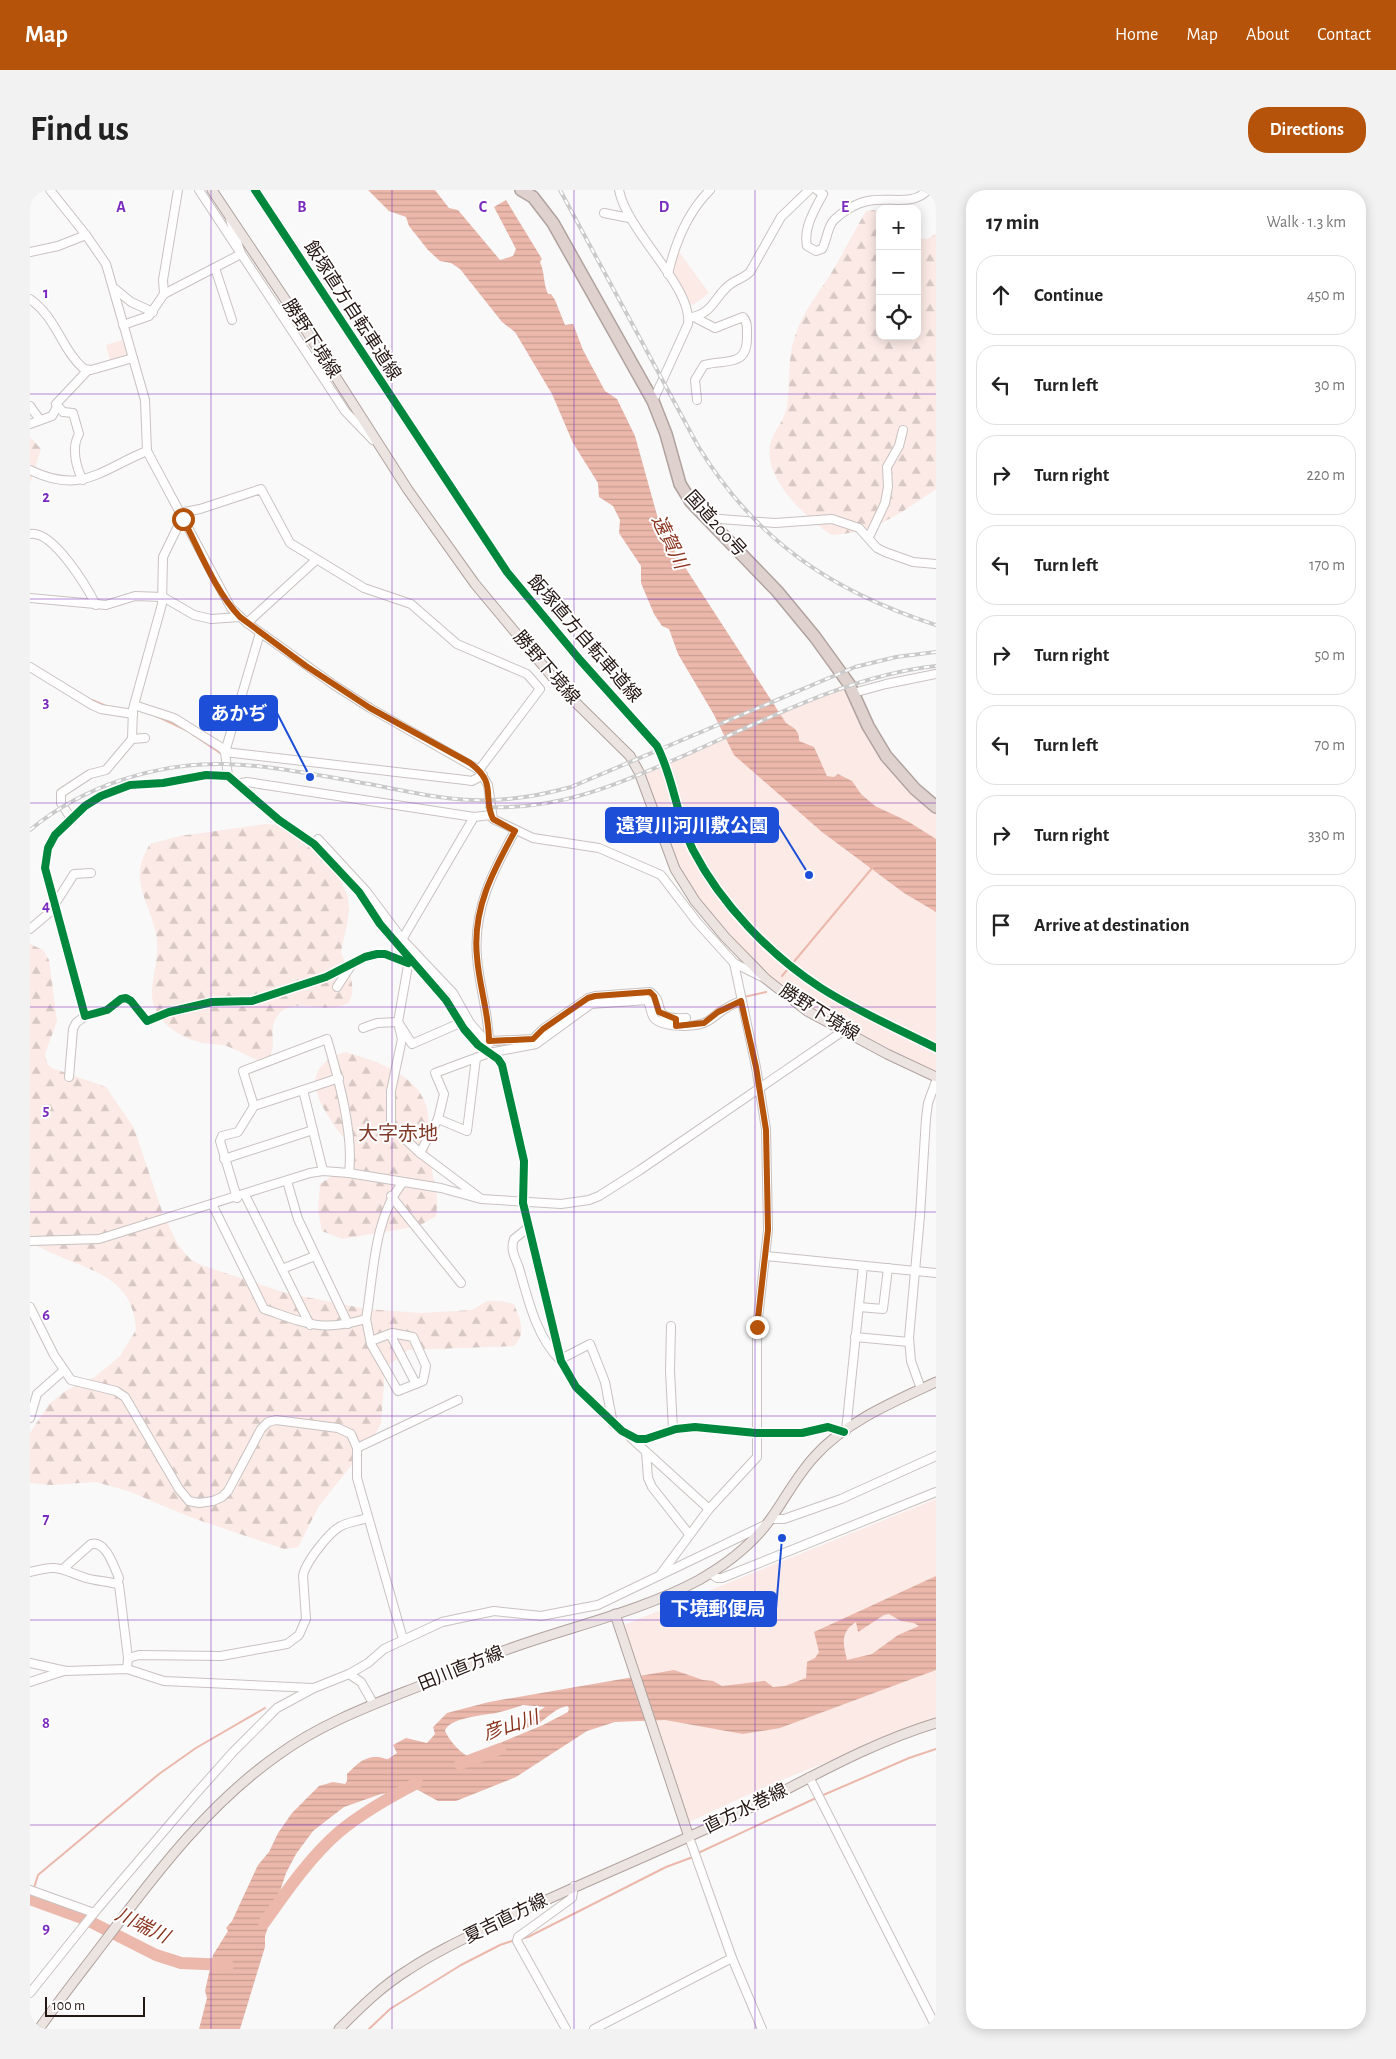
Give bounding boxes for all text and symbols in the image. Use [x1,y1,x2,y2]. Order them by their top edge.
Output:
text: Map [25,23,68,47]
text: Home [1115,26,1158,44]
text: Map [1186,26,1218,44]
text: About [1246,26,1289,44]
text: Contact [1317,26,1371,44]
button: Directions [1248,107,1366,153]
text: Find us [30,112,129,147]
text: A [116,199,126,215]
text: B [297,199,307,215]
text: C [479,199,488,215]
text: D [659,199,670,215]
text: E [841,199,849,215]
map controls [876,205,921,340]
button: + [876,205,921,250]
text: 17 min [986,212,1039,233]
text: Walk · 1.3 km [1266,214,1346,230]
street label: 飯塚直方自転車道線 [300,237,405,384]
button: − [876,250,921,295]
icon: ahead [987,281,1015,309]
text: 1 [43,285,49,301]
text: Continue [1034,286,1103,305]
text: 450 m [1307,287,1345,303]
street label: 勝野下境線 [279,295,345,382]
button: locate [876,295,921,340]
icon: left [987,371,1015,399]
text: Turn left [1034,376,1098,395]
text: 30 m [1315,377,1345,393]
icon: right [987,461,1015,489]
text: Turn right [1034,466,1109,485]
text: 220 m [1307,467,1345,483]
street label: 国道200号 [681,486,750,560]
text: 2 [42,489,50,505]
route start [172,508,195,531]
water label: 遠賀川 [648,512,692,574]
icon: left [987,551,1015,579]
text: Turn left [1034,556,1098,575]
text: 170 m [1309,557,1345,573]
street label: 飯塚直方自転車道線 [524,571,645,706]
street label: 勝野下境線 [510,627,584,708]
icon: right [987,641,1015,669]
text: Turn right [1034,646,1109,665]
text: 50 m [1314,647,1345,663]
text: 3 [43,694,50,710]
callout: あかぢ [200,696,277,730]
text: あかぢ [210,703,268,724]
icon: left [987,731,1015,759]
text: Turn left [1034,736,1098,755]
text: 70 m [1314,737,1345,753]
callout: 遠賀川河川敷公園 [606,808,778,842]
text: 遠賀川河川敷公園 [616,815,768,836]
icon: right [987,821,1015,849]
text: Turn right [1034,826,1109,845]
text: 330 m [1308,827,1345,843]
text: 4 [42,898,50,914]
icon: arrive [987,911,1015,939]
text: Arrive at destination [1034,916,1190,935]
street label: 勝野下境線 [776,980,863,1044]
text: 5 [43,1102,50,1118]
district label: 大字赤地 [358,1122,438,1144]
text: 6 [42,1307,50,1323]
route end [746,1316,769,1339]
text: 7 [43,1511,50,1527]
callout: 下境郵便局 [661,1592,776,1626]
text: 下境郵便局 [670,1599,766,1619]
street label: 田川直方線 [415,1642,506,1694]
water label: 彦山川 [481,1707,543,1744]
text: 8 [42,1715,50,1731]
street label: 直方水巻線 [701,1779,790,1837]
street label: 夏吉直方線 [461,1889,550,1947]
water label: 川端川 [112,1904,174,1948]
text: 9 [42,1920,50,1936]
scale bar [45,1994,145,2017]
text: 100 m [52,1999,85,2013]

